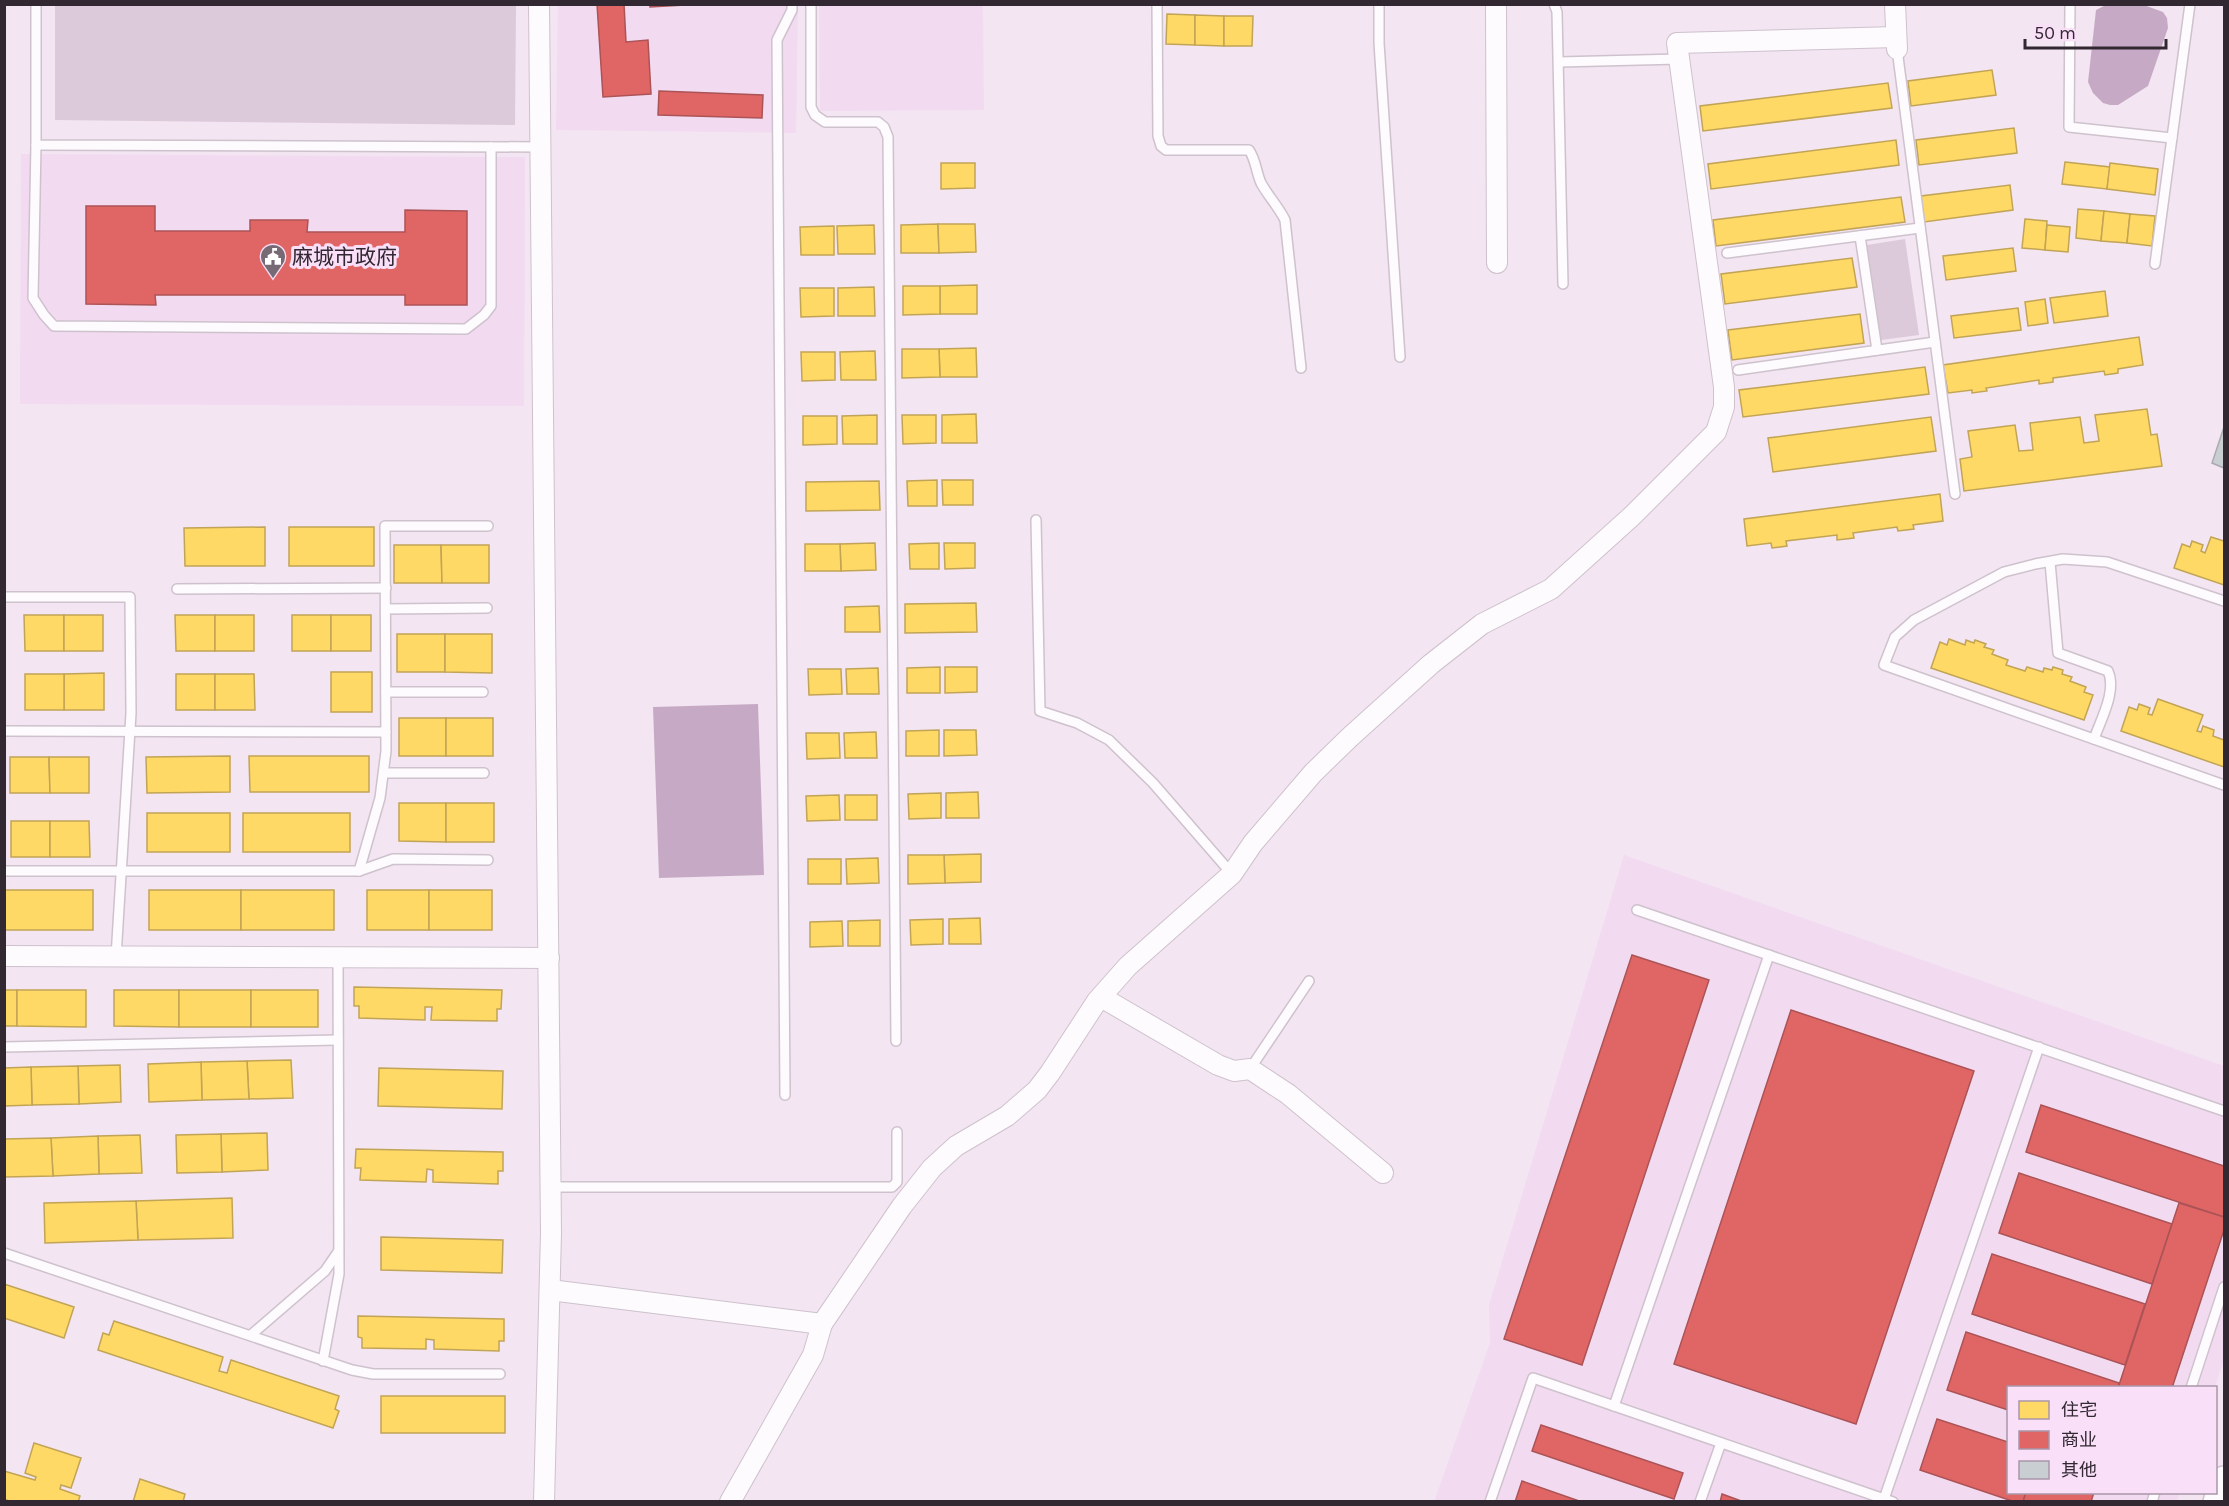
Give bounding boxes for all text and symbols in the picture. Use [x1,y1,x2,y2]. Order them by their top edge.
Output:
scale bar [2025,12,2166,50]
text: 50 m [2034,22,2076,44]
public building icon: 麻城市政府 [258,242,288,280]
place label: 麻城市政府 [292,245,397,269]
legend [2007,1386,2217,1494]
text: 住宅 [2061,1399,2097,1421]
text: 商业 [2061,1429,2097,1451]
text: 其他 [2061,1459,2097,1481]

